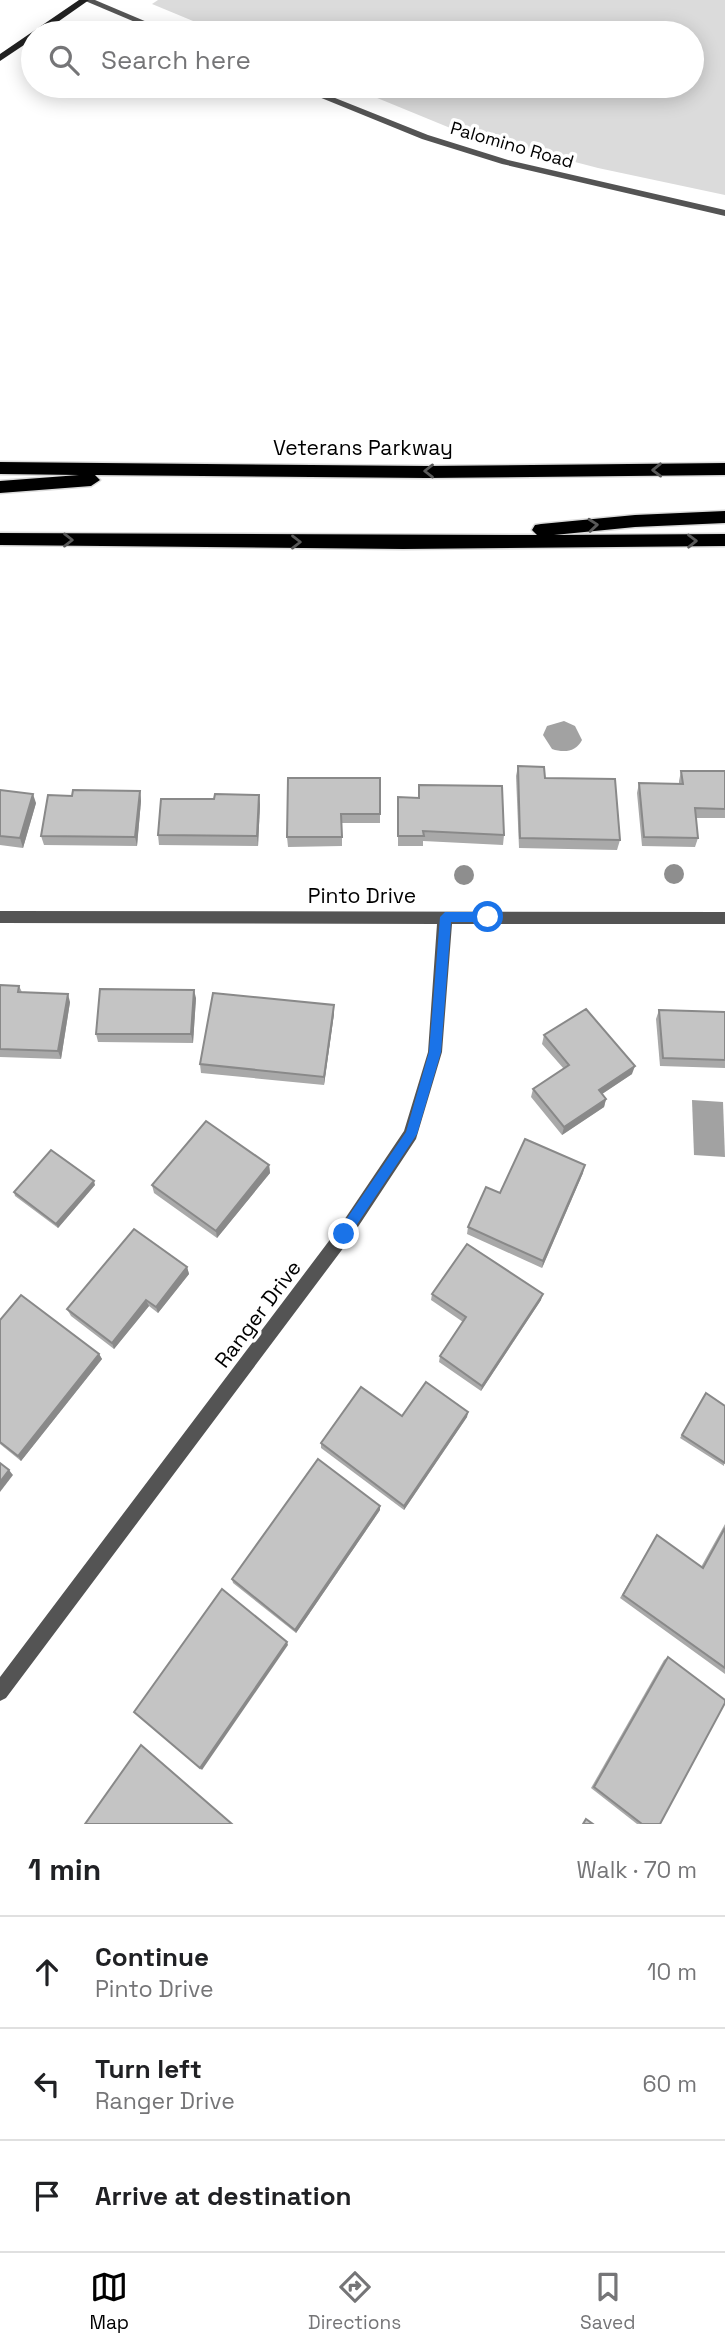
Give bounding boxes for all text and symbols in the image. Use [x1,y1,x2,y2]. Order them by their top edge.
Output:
search box [21,21,704,98]
icon: search [45,41,83,79]
text: Search here [101,43,251,77]
street label: Palomino Road [448,116,577,173]
street label: Veterans Parkway [273,434,453,461]
one-way arrow [651,462,662,478]
one-way arrow [424,463,434,479]
one-way arrow [588,518,599,533]
one-way arrow [63,532,74,548]
one-way arrow [687,533,698,549]
one-way arrow [291,534,301,550]
street label: Pinto Drive [308,882,416,909]
route start [472,901,503,932]
route end [328,1218,359,1249]
street label: Ranger Drive [208,1255,307,1373]
text: 1 min [28,1850,101,1889]
text: Walk · 70 m [577,1855,697,1885]
text: Continue [95,1940,209,1974]
icon: ahead [28,1953,66,1991]
text: 10 m [647,1957,697,1987]
text: Pinto Drive [95,1974,214,2004]
text: Turn left [95,2052,202,2086]
icon: left [28,2065,66,2103]
text: 60 m [642,2069,697,2099]
text: Ranger Drive [95,2086,235,2116]
icon: arrive [28,2177,66,2215]
text: Arrive at destination [95,2179,352,2213]
tab: Map [89,2268,129,2335]
tab: Directions [308,2268,401,2335]
tab: Saved [580,2268,636,2335]

